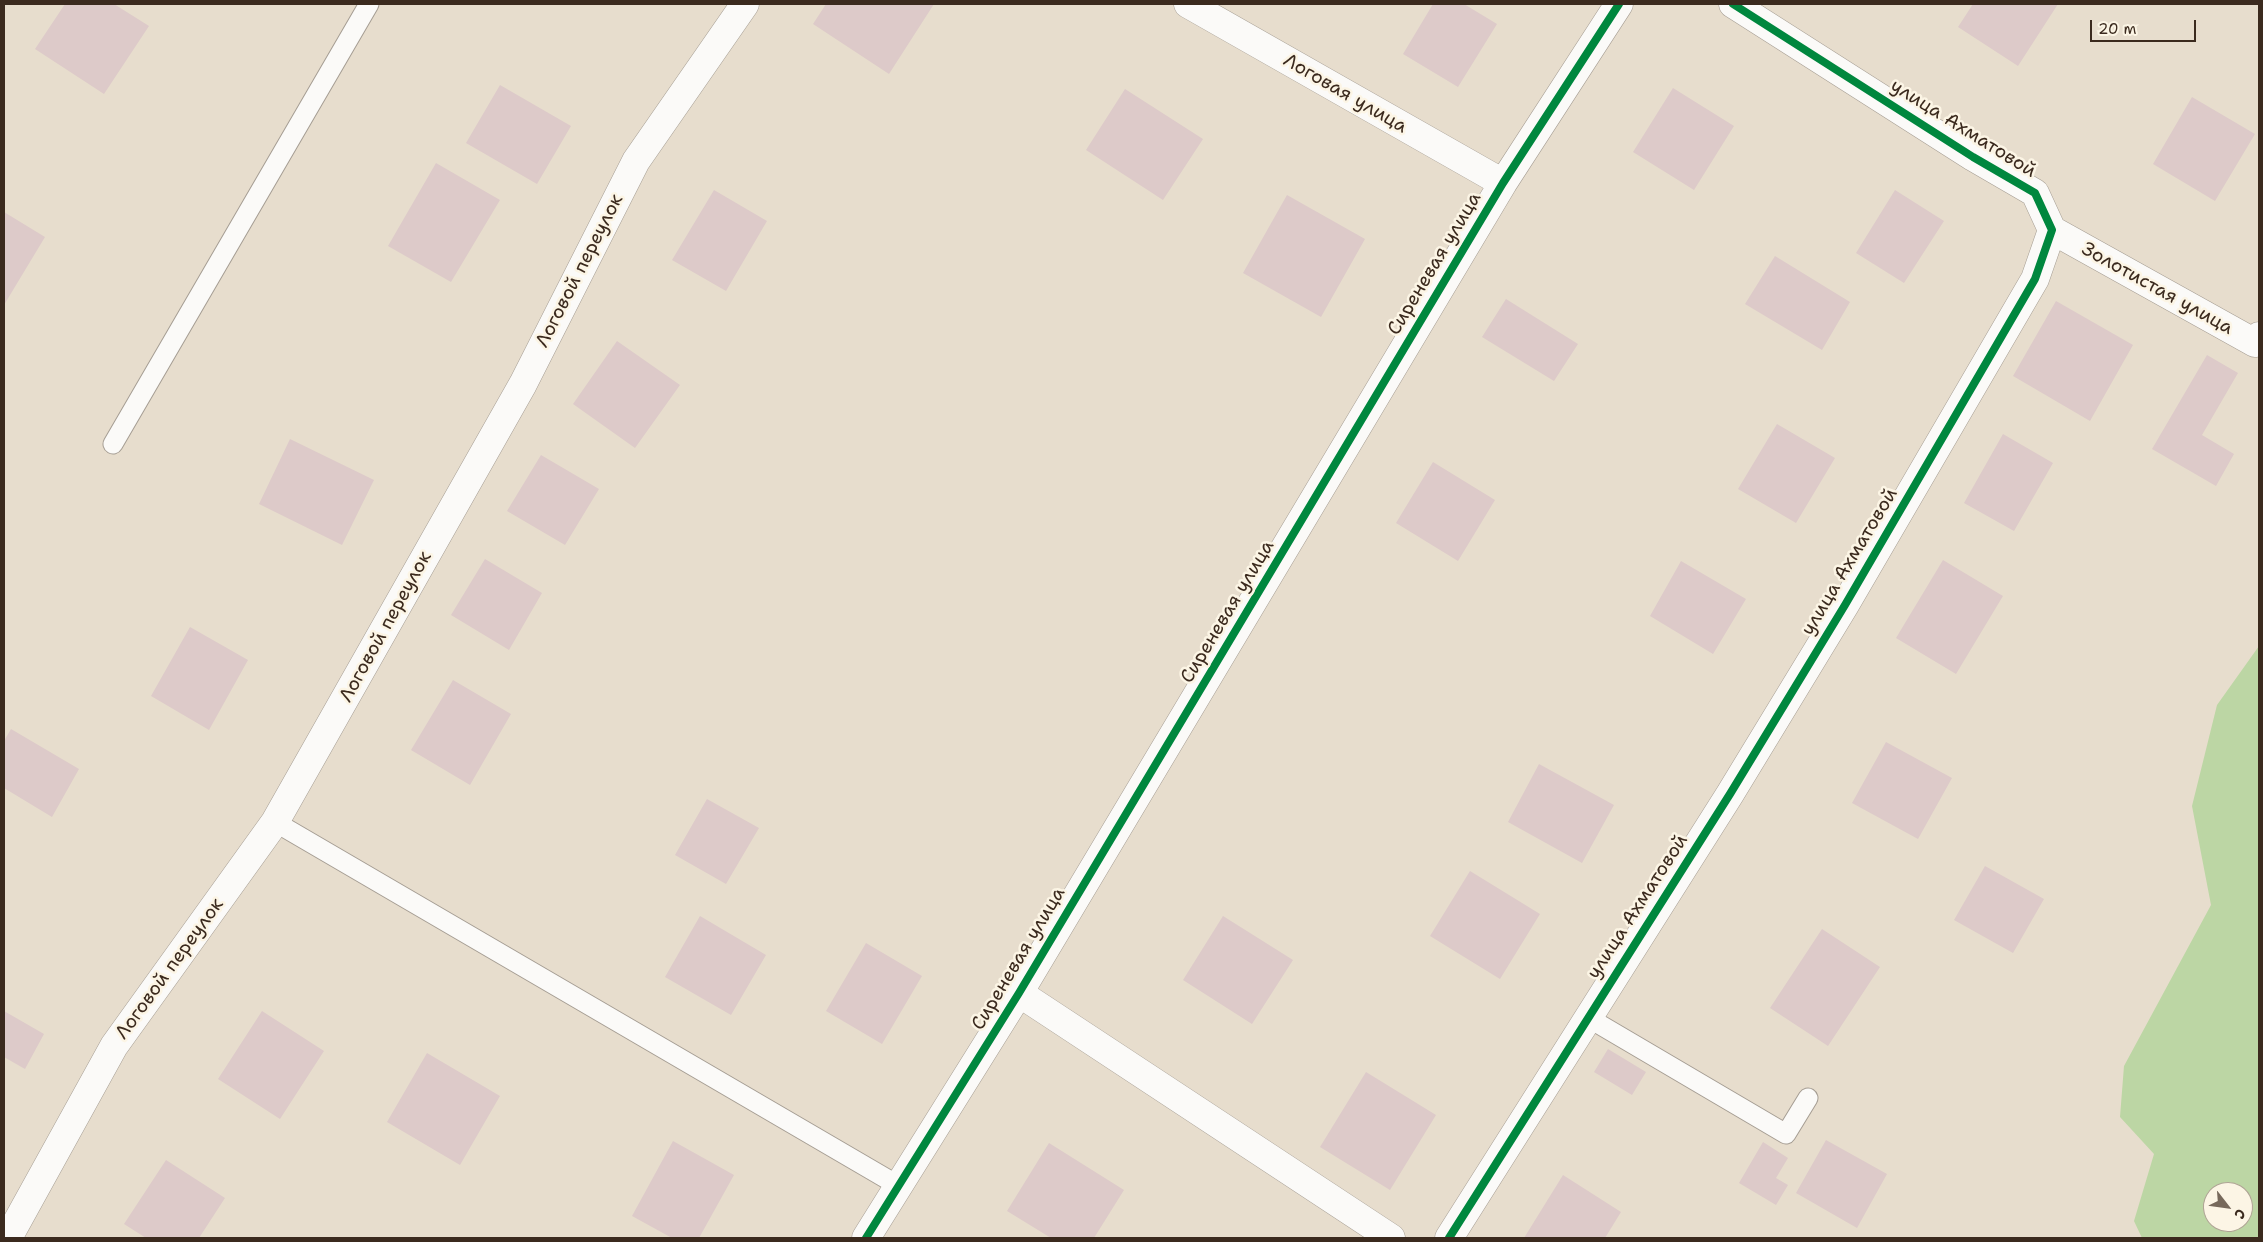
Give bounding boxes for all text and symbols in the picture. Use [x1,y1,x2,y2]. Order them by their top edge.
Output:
scale bar [2093,10,2199,42]
text: 20 m [2098,19,2137,39]
street label: Логовая улица [1279,49,1411,139]
street label: улица Ахматовой [1886,75,2040,183]
street label: Сиреневая улица [1383,188,1487,340]
street label: Логовой переулок [531,191,629,351]
street label: Золотистая улица [2077,238,2237,340]
street label: улица Ахматовой [1797,484,1903,640]
street label: Сиреневая улица [1176,536,1280,688]
street label: Логовой переулок [335,548,437,706]
street label: улица Ахматовой [1583,830,1693,984]
street label: Сиреневая улица [967,883,1071,1035]
street label: Логовой переулок [111,894,229,1044]
north arrow [2203,1182,2253,1232]
text: С [2230,1206,2250,1222]

